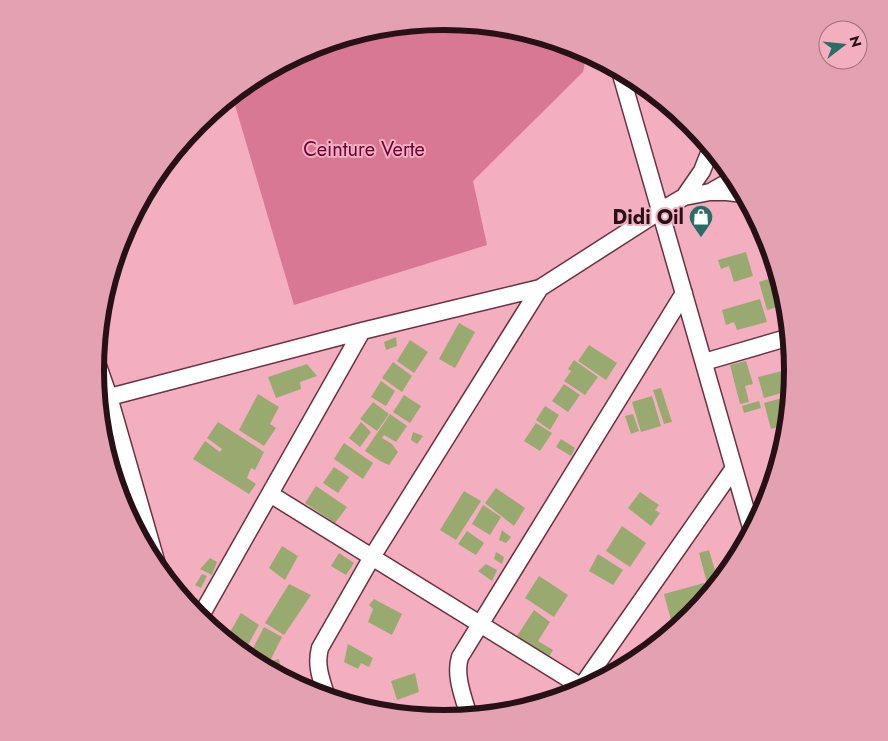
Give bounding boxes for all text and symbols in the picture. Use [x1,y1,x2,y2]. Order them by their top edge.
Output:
north arrow [818,20,868,70]
text: N [844,33,867,50]
park label: Ceinture Verte [303,135,425,164]
place label: Didi Oil [613,203,684,232]
shop icon: Didi Oil [688,204,714,238]

